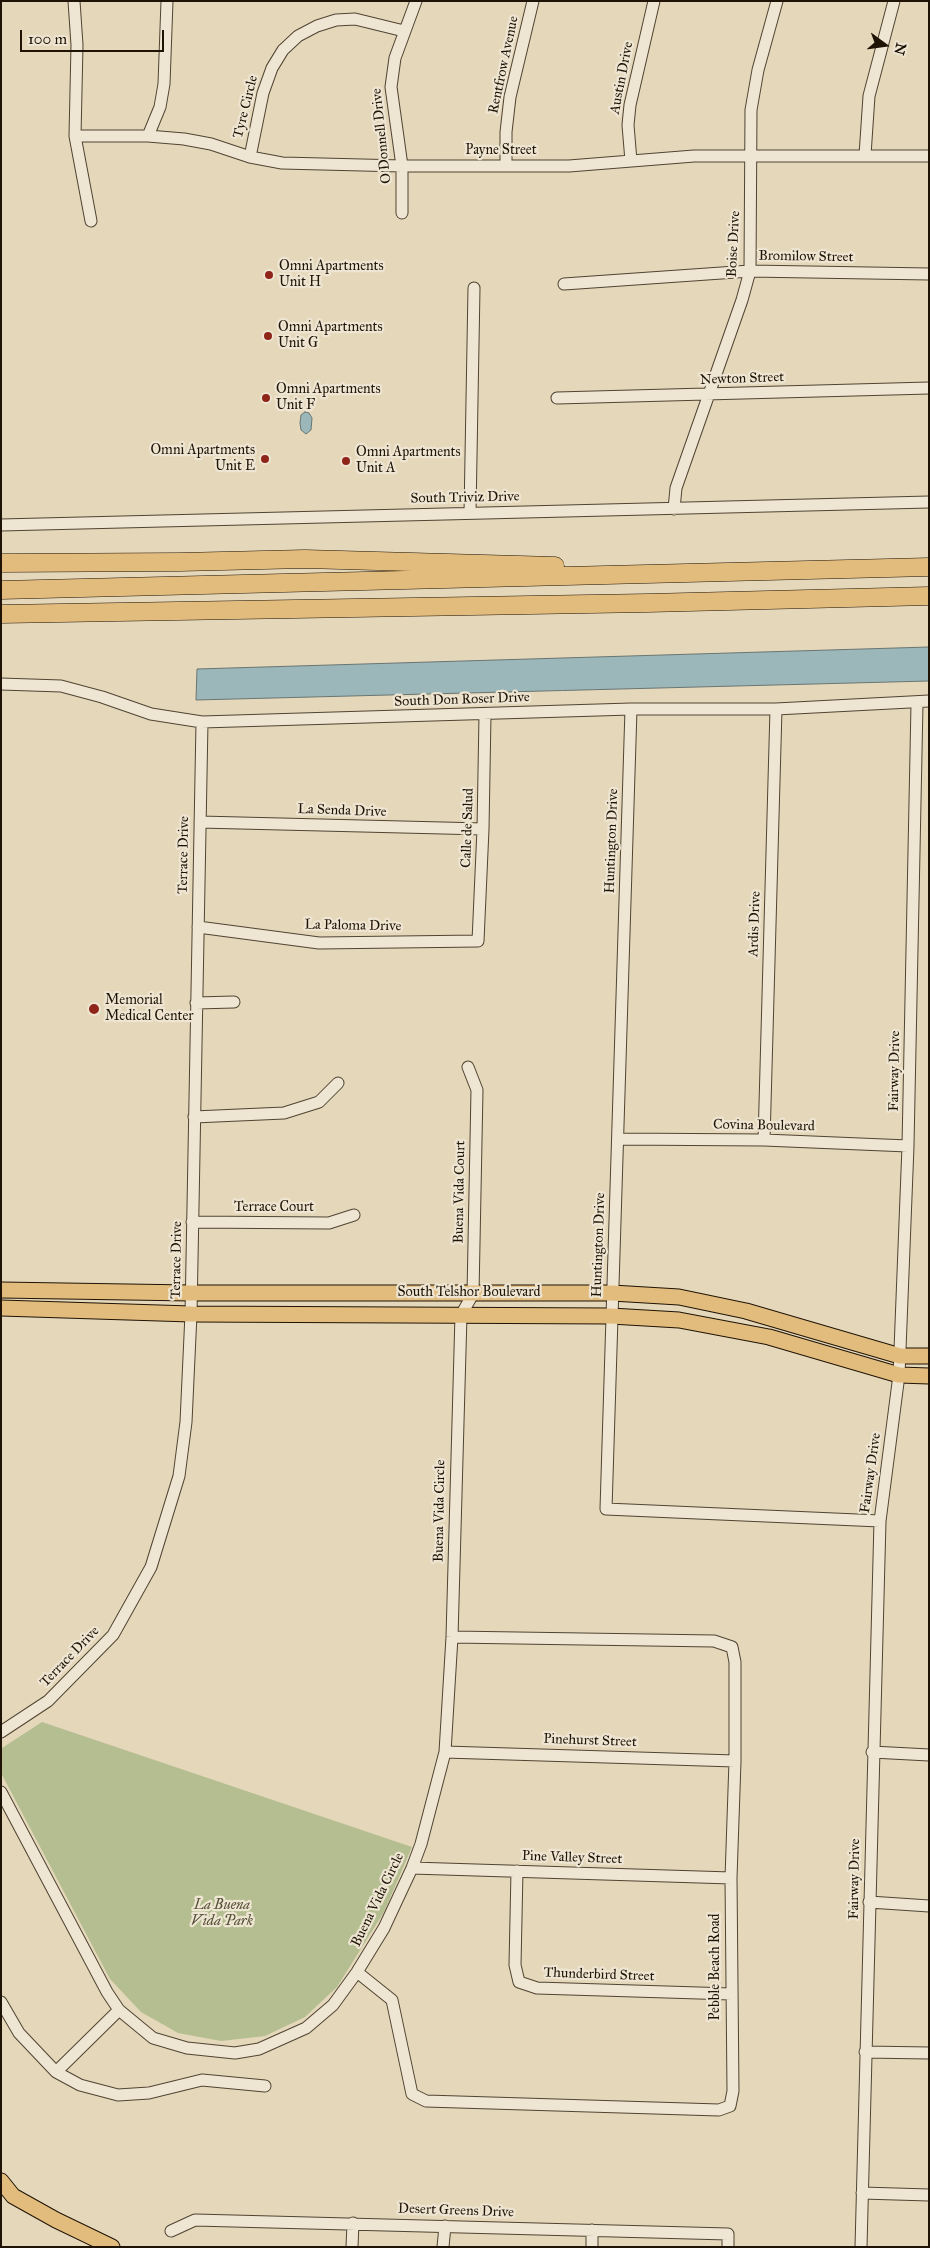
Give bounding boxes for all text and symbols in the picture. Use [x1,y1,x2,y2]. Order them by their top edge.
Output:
street label: Rentfrow Avenue [485,15,523,115]
scale bar [22,20,166,52]
north arrow [860,20,910,70]
text: 100 m [28,30,67,48]
street label: Austin Drive [607,40,637,116]
text: N [890,41,910,57]
street label: Tyre Circle [230,74,262,140]
street label: O Donnell Drive [369,87,395,185]
street label: Payne Street [465,143,537,159]
street label: Boise Drive [724,210,744,278]
street label: Bromilow Street [758,248,854,266]
place label: Omni Apartments Unit H [279,259,384,292]
marker: Omni Apartments Unit H [263,269,275,281]
place label: Omni Apartments Unit G [278,320,383,352]
marker: Omni Apartments Unit G [262,330,274,342]
street label: Newton Street [700,369,784,389]
place label: Omni Apartments Unit F [276,382,381,414]
marker: Omni Apartments Unit F [260,392,272,404]
place label: Omni Apartments Unit E [150,443,255,476]
place label: Omni Apartments Unit A [356,445,461,478]
marker: Omni Apartments Unit E [259,453,271,465]
marker: Omni Apartments Unit A [340,455,352,467]
street label: South Triviz Drive [410,489,520,507]
street label: South Don Roser Drive [394,689,530,711]
street label: Calle de Salud [458,788,478,868]
street label: Huntington Drive [602,788,622,894]
street label: La Senda Drive [297,801,387,821]
street label: Terrace Drive [175,816,193,894]
street label: Ardis Drive [745,891,765,957]
street label: La Paloma Drive [304,917,402,935]
place label: Memorial Medical Center [105,993,193,1026]
marker: Memorial Medical Center [87,1002,101,1016]
street label: Fairway Drive [886,1030,904,1112]
street label: Covina Boulevard [713,1117,815,1135]
street label: Buena Vida Court [451,1140,469,1244]
street label: Huntington Drive [589,1192,609,1298]
street label: Terrace Court [234,1200,314,1216]
street label: Terrace Drive [168,1221,186,1299]
street label: South Telshor Boulevard [398,1285,540,1301]
street label: Fairway Drive [857,1432,885,1514]
street label: Buena Vida Circle [431,1460,449,1562]
street label: Terrace Drive [37,1623,103,1691]
street label: Pinehurst Street [543,1731,637,1751]
street label: Fairway Drive [846,1838,864,1920]
street label: Pine Valley Street [521,1848,623,1868]
street label: Buena Vida Circle [348,1850,408,1950]
park label: La Buena Vida Park [191,1898,253,1930]
street label: Pebble Beach Road [708,1913,724,2021]
street label: Thunderbird Street [543,1965,655,1985]
street label: Desert Greens Drive [398,2201,514,2221]

